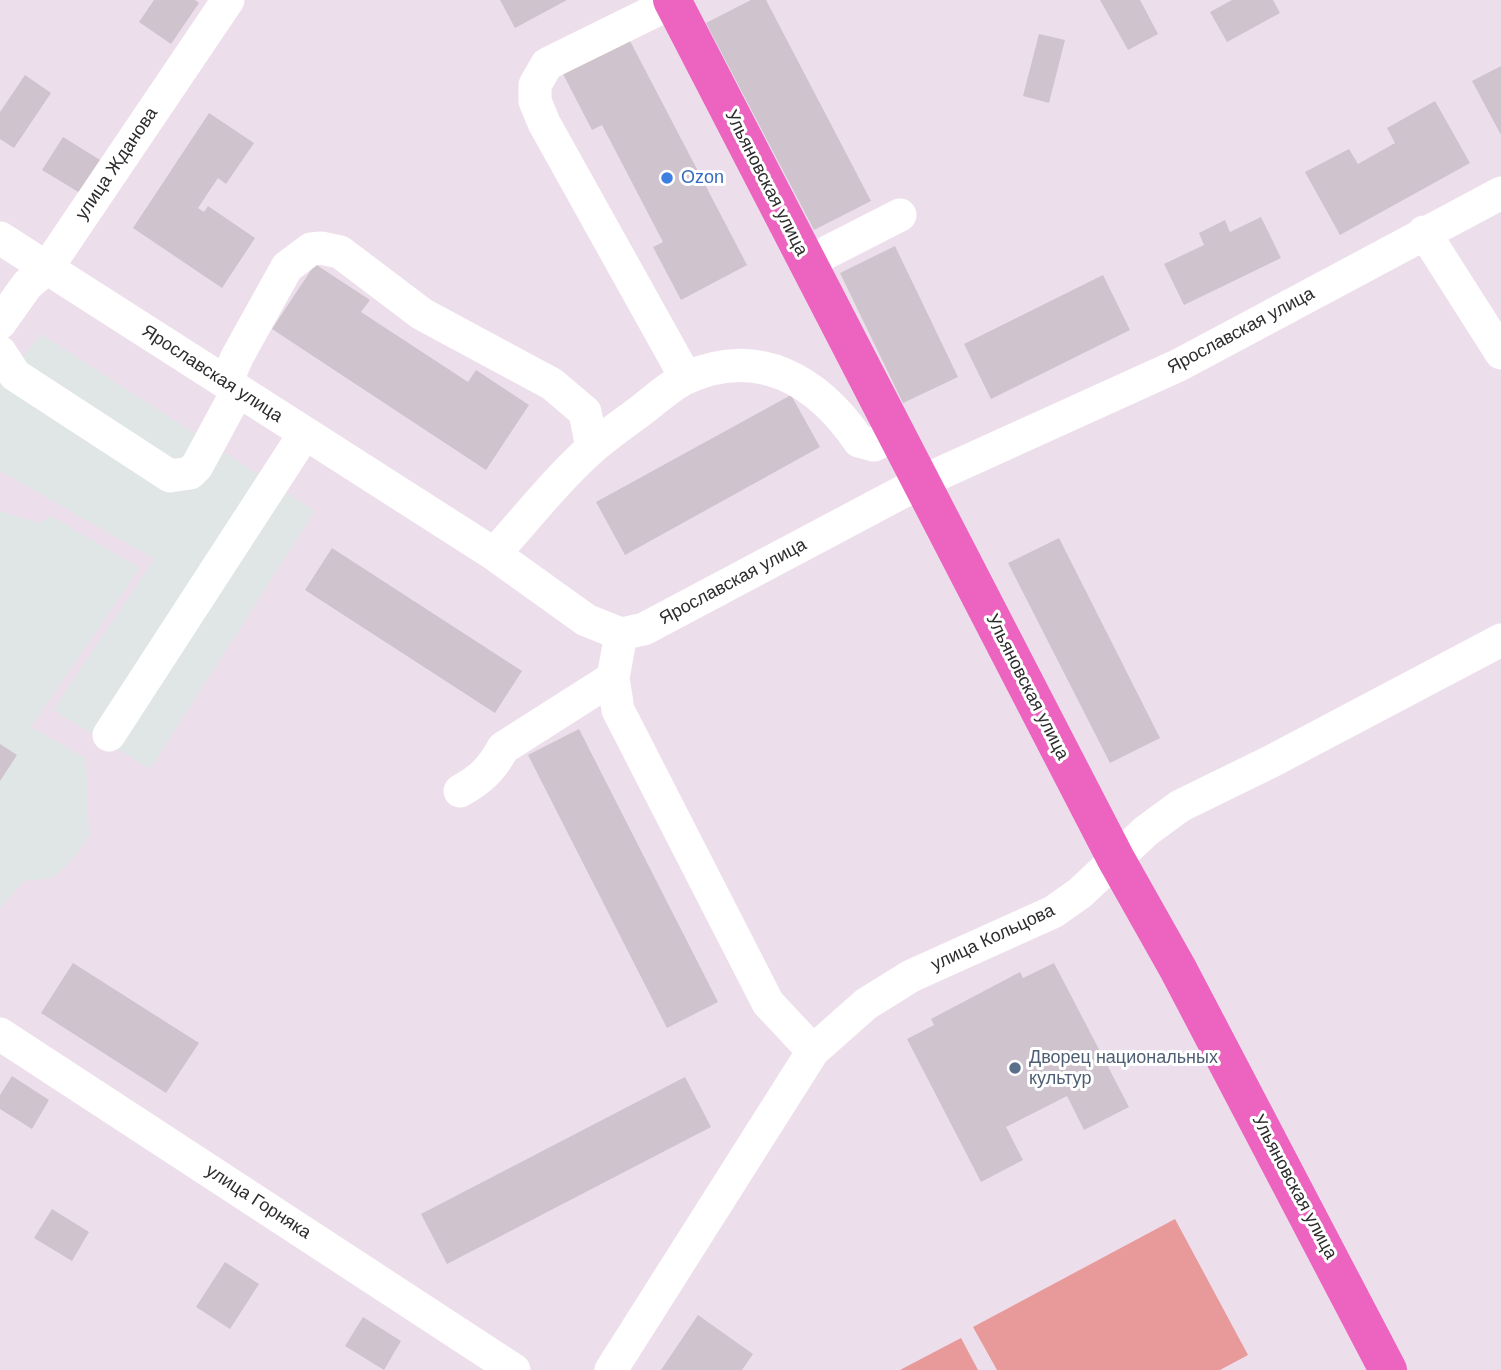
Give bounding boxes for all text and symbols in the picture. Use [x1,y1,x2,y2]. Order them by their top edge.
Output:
street label: улица Жданова [71,104,163,224]
street label: Ульяновская улица [720,107,812,259]
place label: Ozon [681,167,724,189]
marker: Ozon [659,170,675,186]
street label: Ярославская улица [1164,283,1318,379]
street label: Ярославская улица [138,320,286,428]
street label: Ярославская улица [656,534,810,630]
street label: Ульяновская улица [981,611,1073,763]
street label: улица Кольцова [928,900,1058,976]
place label: Дворец национальных культур [1029,1047,1218,1090]
marker: Дворец национальных культур [1007,1060,1023,1076]
street label: Ульяновская улица [1247,1111,1341,1263]
street label: улица Горняка [201,1160,315,1244]

